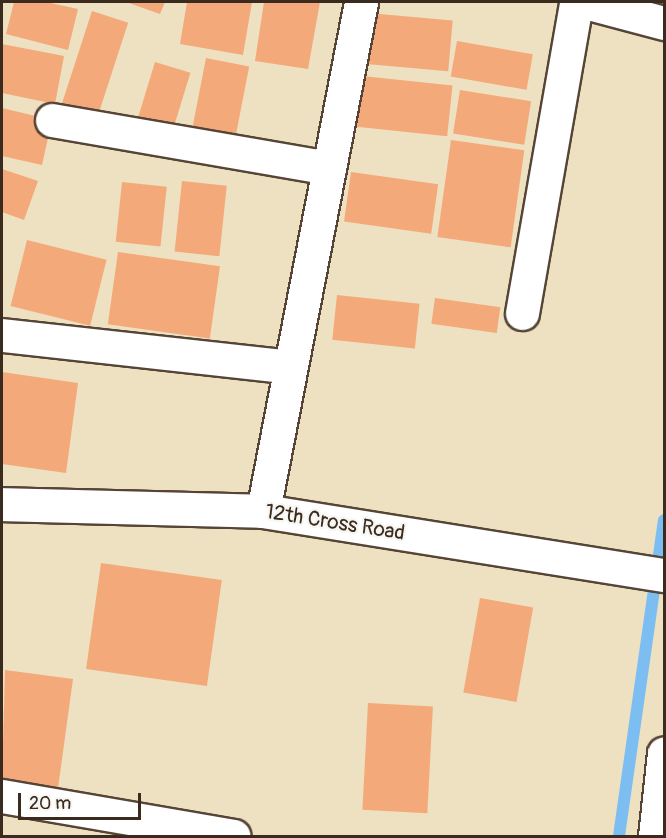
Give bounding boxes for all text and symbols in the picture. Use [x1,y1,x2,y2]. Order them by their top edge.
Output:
street label: 12th Cross Road [263,500,407,546]
scale bar [21,781,144,819]
text: 20 m [29,792,71,815]

